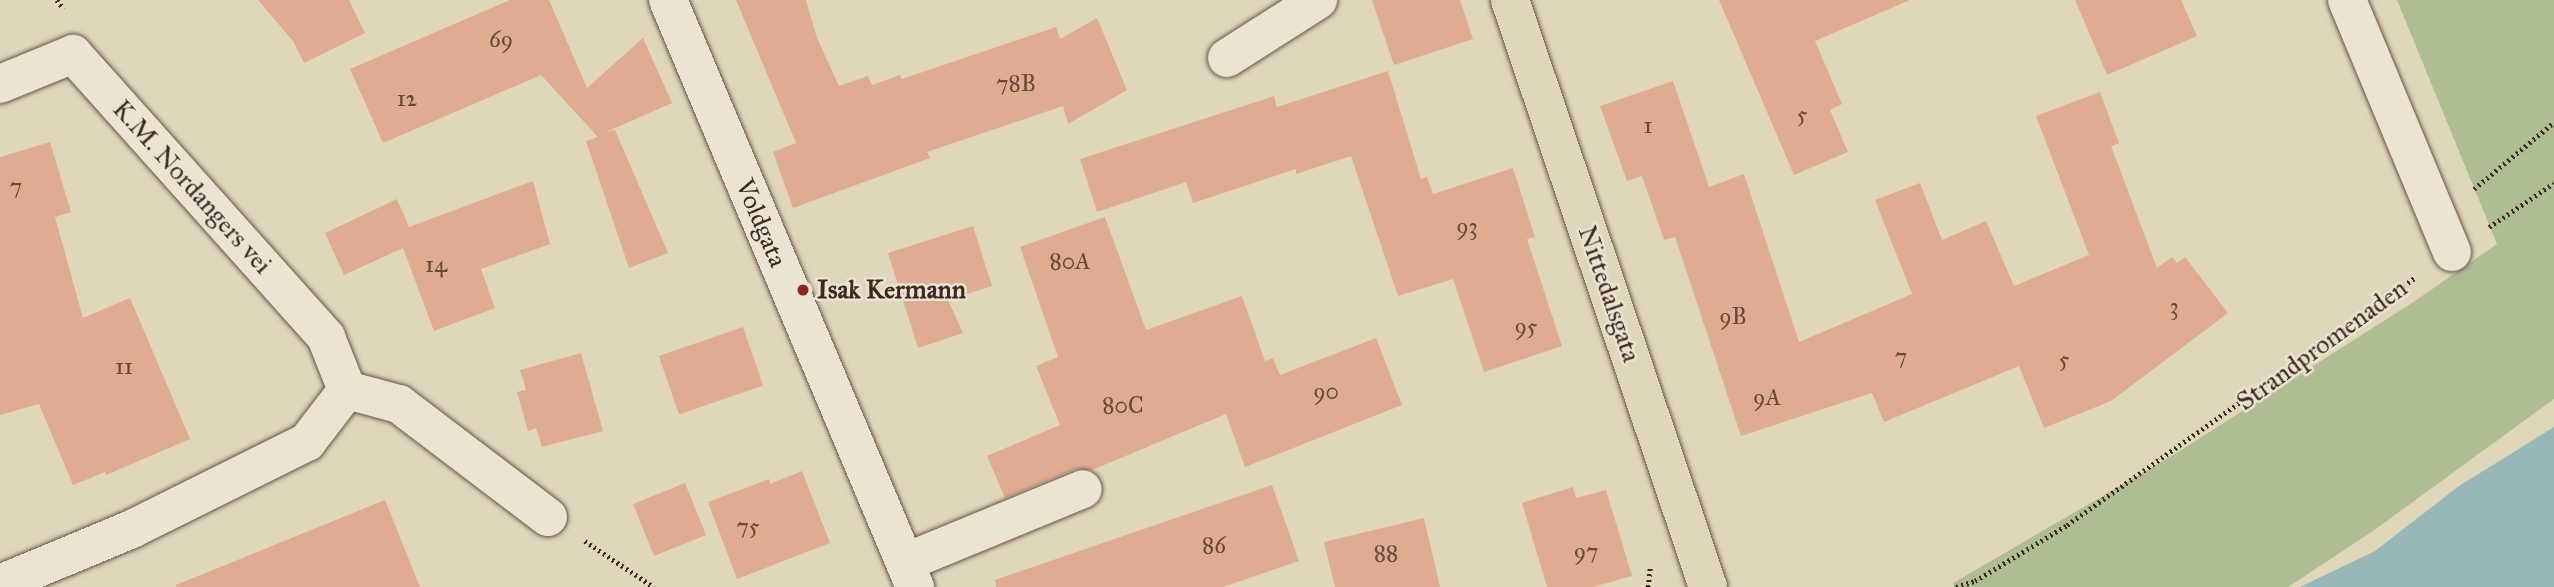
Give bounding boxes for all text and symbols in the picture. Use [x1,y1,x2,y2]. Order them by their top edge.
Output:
house number: 69 [489,25,513,53]
house number: 78B [996,69,1036,97]
house number: 12 [397,84,417,112]
street label: K.M. Nordangers vei [106,94,278,280]
house number: 5 [1797,100,1807,128]
house number: 1 [1643,111,1653,139]
house number: 7 [10,172,22,200]
street label: Voldgata [729,174,793,272]
house number: 93 [1456,212,1478,240]
street label: Nittedalsgata [1571,222,1647,366]
house number: 80A [1049,247,1091,275]
house number: 14 [425,250,447,278]
street label: Strandpromenaden [2231,273,2413,417]
place label: Isak Kermann [817,274,966,306]
marker: Isak Kermann [795,282,811,298]
house number: 3 [2169,292,2179,320]
house number: 9B [1719,302,1747,330]
house number: 95 [1514,312,1538,340]
house number: 7 [1895,342,1907,370]
house number: 5 [2059,345,2069,373]
house number: 11 [115,352,133,380]
house number: 90 [1313,377,1339,405]
house number: 9A [1753,383,1781,411]
house number: 80C [1102,391,1144,419]
house number: 75 [737,512,759,540]
house number: 86 [1202,531,1226,559]
house number: 97 [1574,537,1598,565]
house number: 88 [1374,539,1398,567]

